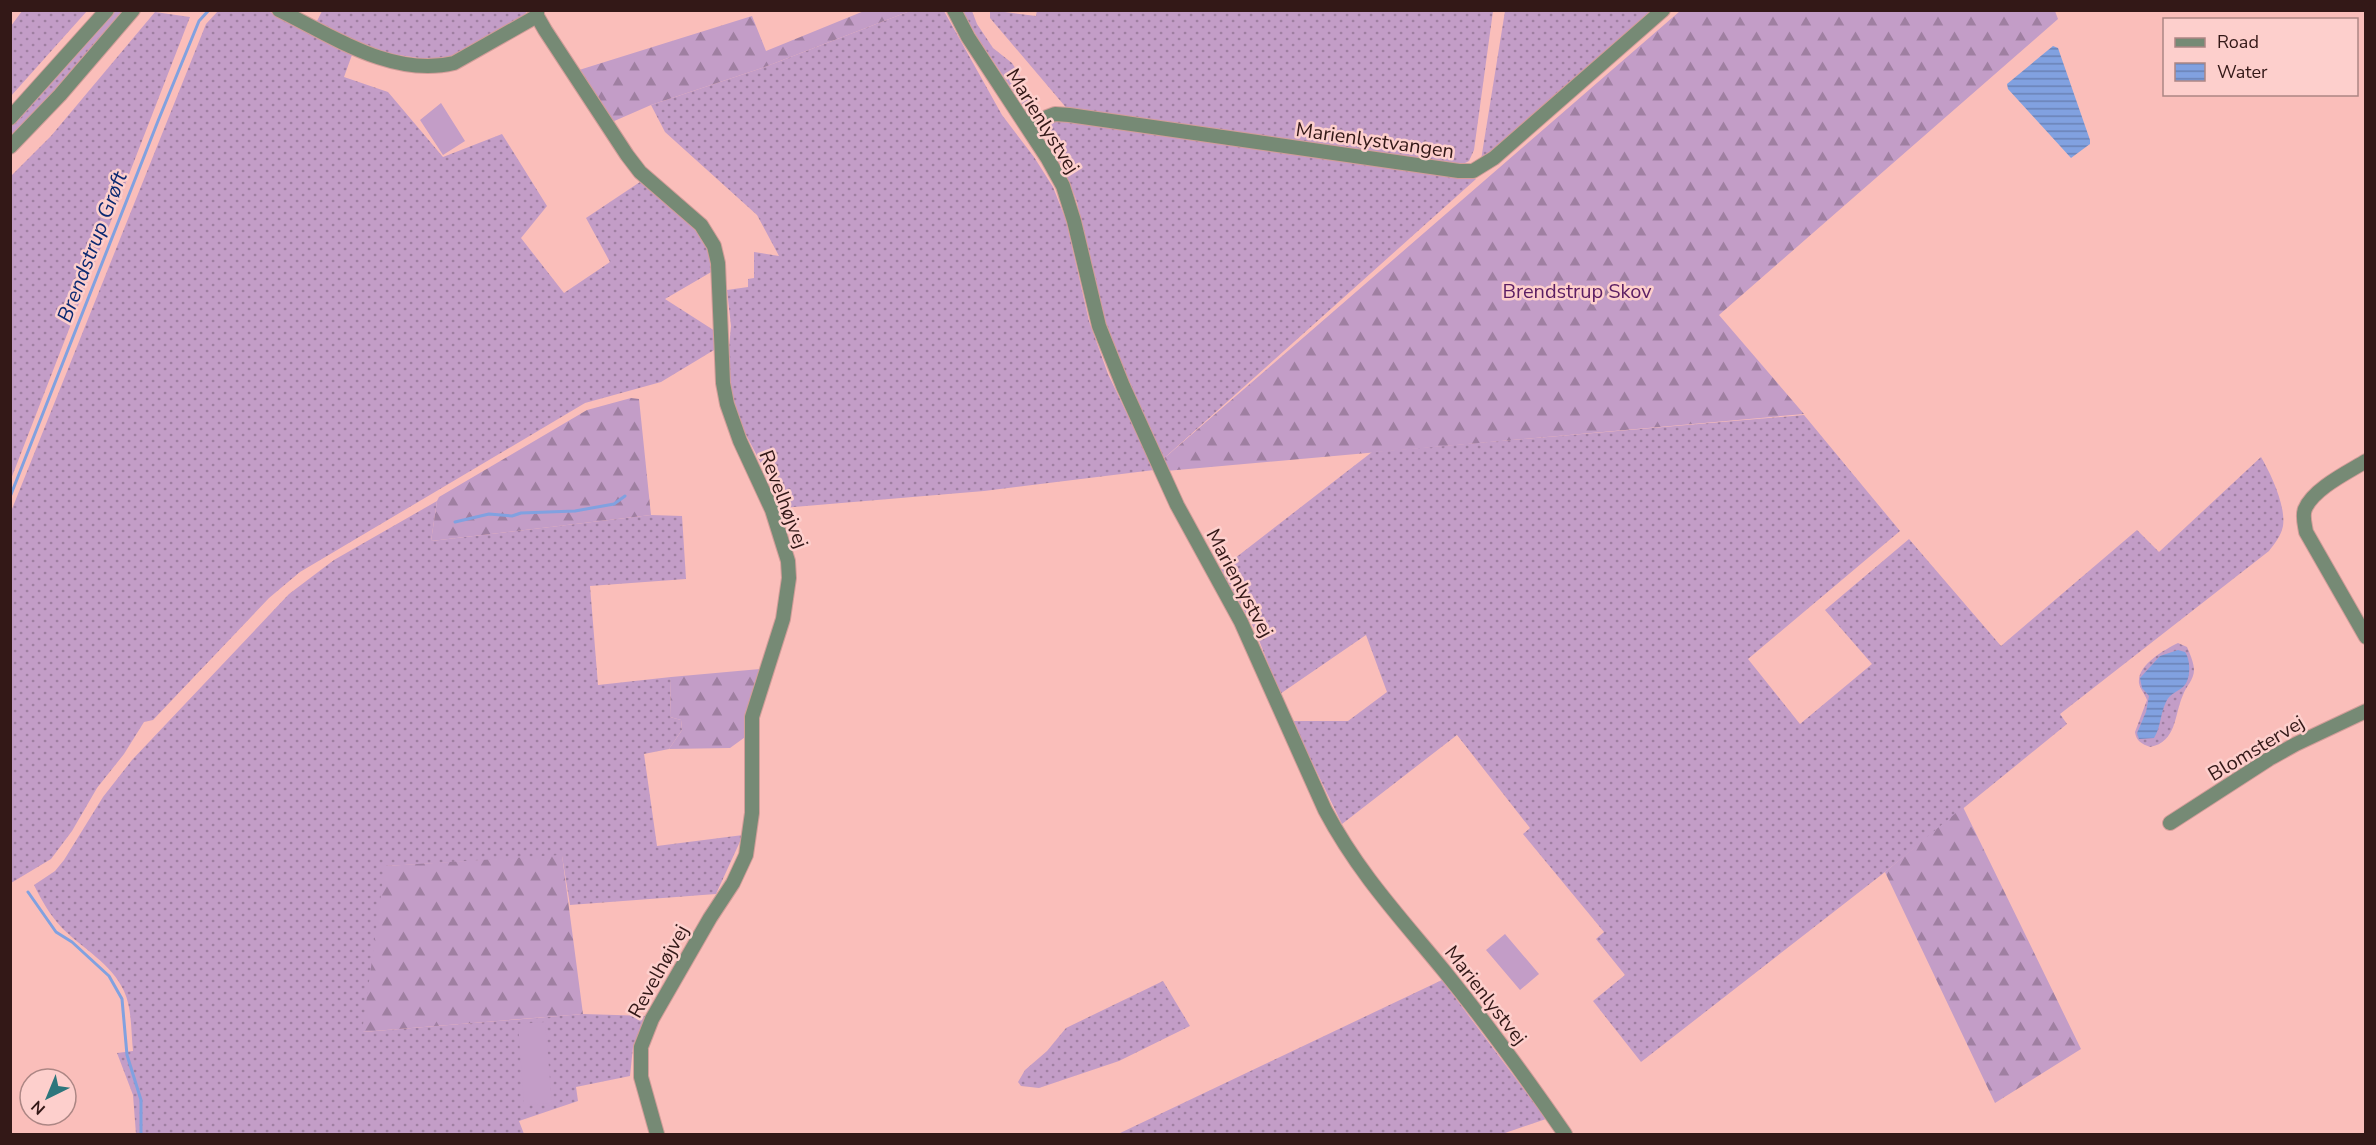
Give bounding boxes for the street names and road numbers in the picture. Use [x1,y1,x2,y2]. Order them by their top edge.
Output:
street label: Marienlystvej [999,63,1086,179]
street label: Marienlystvangen [1294,116,1456,165]
street label: Revelhøjvej [752,446,815,552]
street label: Marienlystvej [1200,524,1280,642]
street label: Blomstervej [2203,709,2309,788]
street label: Revelhøjvej [622,920,695,1023]
street label: Marienlystvej [1438,940,1533,1051]

